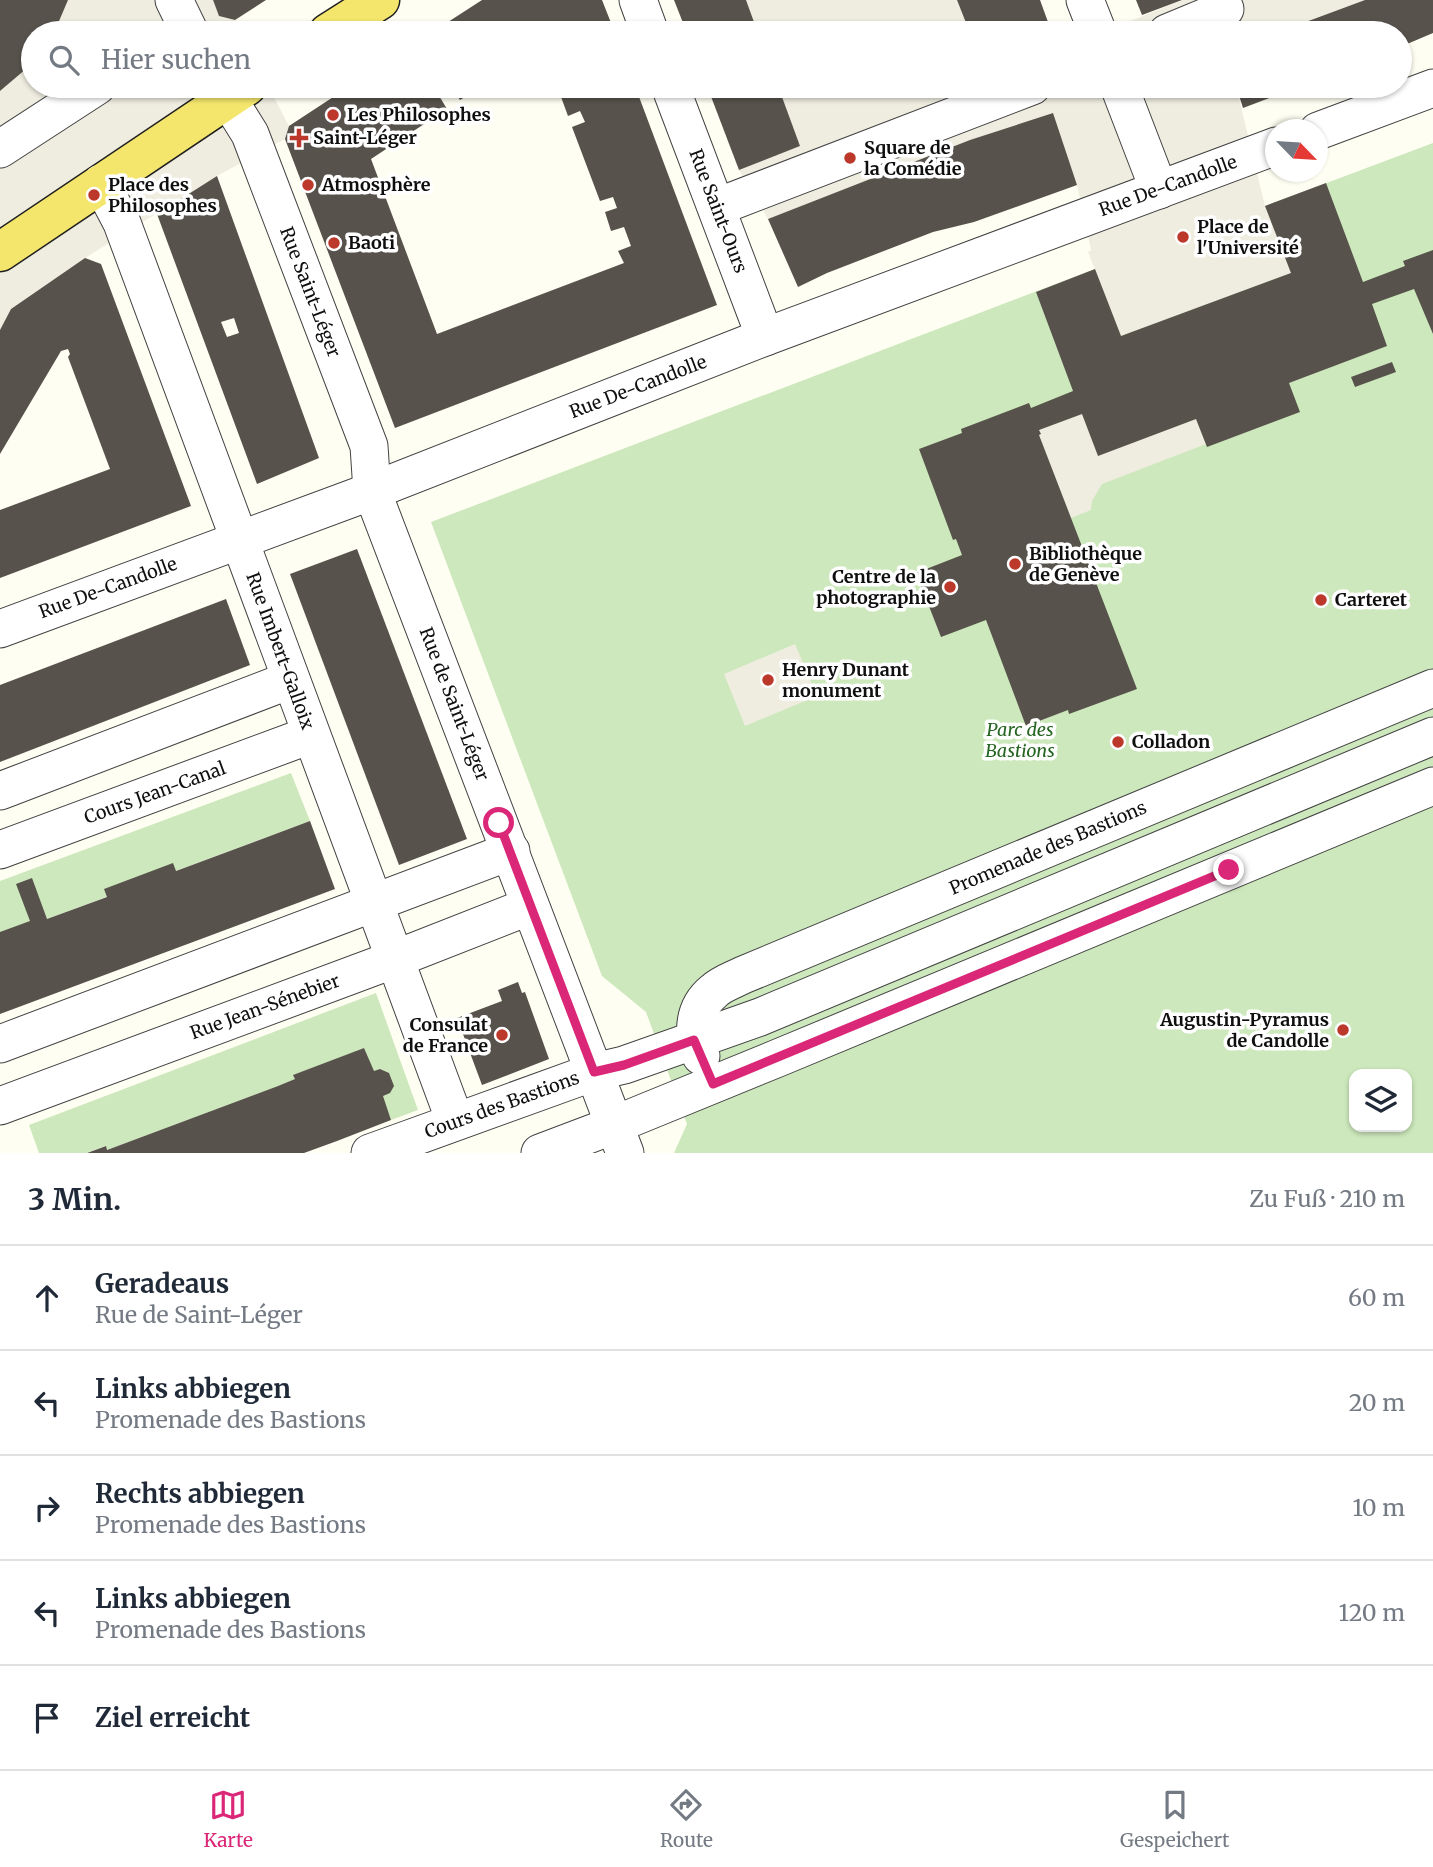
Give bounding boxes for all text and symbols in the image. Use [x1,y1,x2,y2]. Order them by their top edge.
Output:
search box [21,21,1412,98]
icon: search [45,41,83,79]
text: Hier suchen [101,43,251,76]
place label: Les Philosophes [347,103,491,126]
marker: Les Philosophes [325,107,341,123]
north arrow [1265,119,1328,182]
place label: Saint-Léger [313,126,417,149]
marker: Saint-Léger [291,130,307,146]
place label: Square de la Comédie [864,136,962,180]
street label: Rue Saint-Ours [684,146,753,276]
marker: Square de la Comédie [842,150,858,166]
street label: Rue De-Candolle [1096,150,1240,221]
place label: Place des Philosophes [108,173,217,217]
place label: Atmosphère [321,173,431,196]
marker: Atmosphère [300,177,316,193]
marker: Place des Philosophes [86,187,102,203]
place label: Place de l'Université [1197,215,1299,259]
street label: Rue Saint-Léger [275,223,346,360]
marker: Place de l'Université [1175,229,1191,245]
place label: Baoti [348,231,395,254]
marker: Baoti [326,235,342,251]
street label: Rue De-Candolle [566,350,710,423]
place label: Bibliothèque de Genève [1029,542,1142,586]
street label: Rue De-Candolle [36,552,180,623]
marker: Bibliothèque de Genève [1007,556,1023,572]
place label: Centre de la photographie [816,565,936,609]
street label: Rue Imbert-Galloix [241,569,320,733]
marker: Centre de la photographie [942,579,958,595]
place label: Carteret [1335,588,1408,611]
marker: Carteret [1313,592,1329,608]
street label: Rue de Saint-Léger [415,624,494,784]
place label: Henry Dunant monument [782,658,910,702]
marker: Henry Dunant monument [760,672,776,688]
park label: Parc des Bastions [985,718,1055,762]
place label: Colladon [1132,730,1210,753]
marker: Colladon [1110,734,1126,750]
street label: Cours Jean-Canal [81,756,229,829]
street label: Promenade des Bastions [946,795,1150,900]
route start [483,807,514,838]
route end [1213,854,1244,885]
street label: Rue Jean-Sénebier [187,969,343,1044]
place label: Augustin-Pyramus de Candolle [1159,1008,1329,1052]
place label: Consulat de France [403,1013,489,1057]
marker: Augustin-Pyramus de Candolle [1335,1022,1351,1038]
marker: Consulat de France [494,1027,510,1043]
street label: Cours des Bastions [421,1066,583,1143]
map controls [1349,1069,1412,1132]
button: layers [1349,1069,1412,1132]
text: 3 Min. [28,1180,121,1218]
text: Zu Fuß · 210 m [1249,1184,1405,1213]
text: Geradeaus [95,1267,229,1300]
icon: ahead [28,1279,66,1317]
text: 60 m [1348,1283,1405,1312]
text: Rue de Saint-Léger [95,1300,303,1329]
text: Links abbiegen [95,1372,291,1405]
icon: left [28,1384,66,1422]
text: 20 m [1349,1388,1405,1417]
text: Promenade des Bastions [95,1405,366,1434]
text: Rechts abbiegen [95,1477,305,1510]
icon: right [28,1489,66,1527]
text: 10 m [1352,1493,1405,1522]
text: Promenade des Bastions [95,1510,366,1539]
text: Links abbiegen [95,1582,291,1615]
icon: left [28,1594,66,1632]
text: 120 m [1339,1598,1405,1627]
text: Promenade des Bastions [95,1615,366,1644]
icon: arrive [28,1699,66,1737]
text: Ziel erreicht [95,1701,250,1734]
tab: Karte [204,1786,253,1852]
tab: Route [660,1786,713,1852]
tab: Gespeichert [1120,1786,1229,1852]

